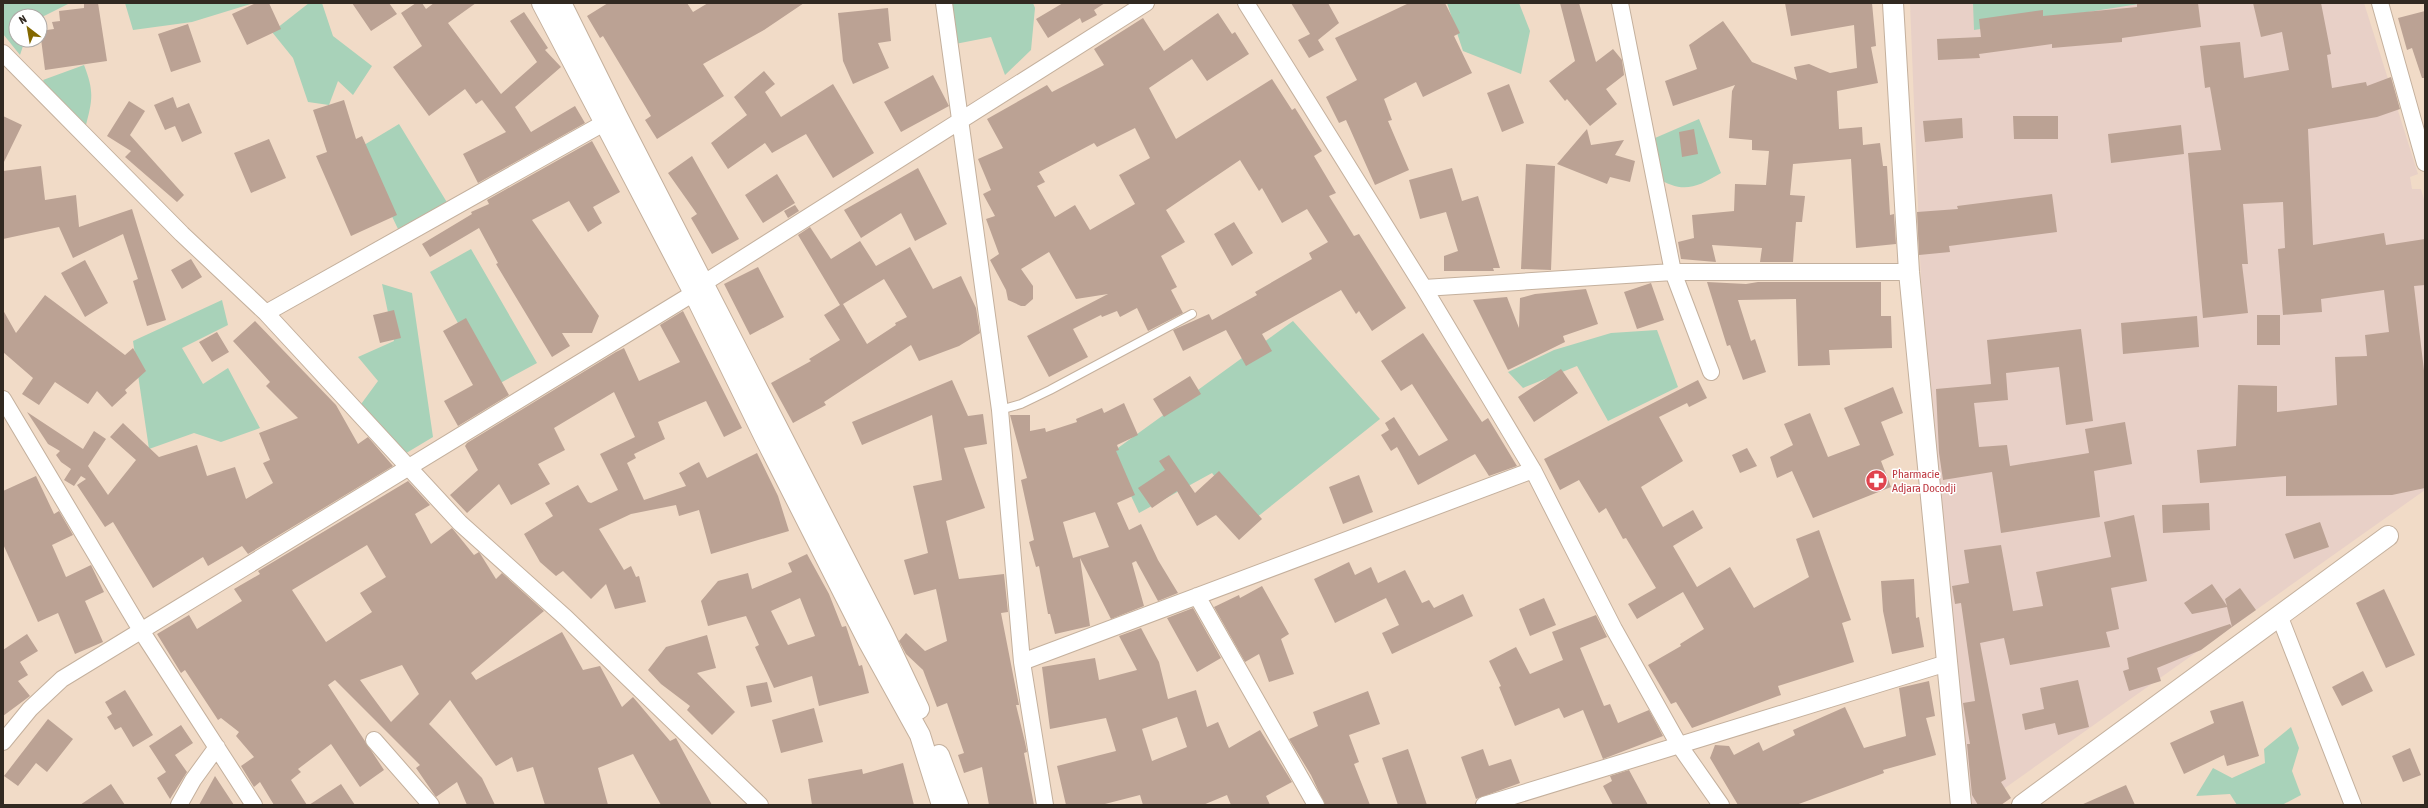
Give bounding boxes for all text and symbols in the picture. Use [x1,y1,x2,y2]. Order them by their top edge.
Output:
north arrow [8,8,48,48]
text: N [17,13,29,26]
place label: Pharmacie Adjara Docodji [1892,467,1956,495]
pharmacy icon: Pharmacie Adjara Docodji [1864,468,1890,494]

